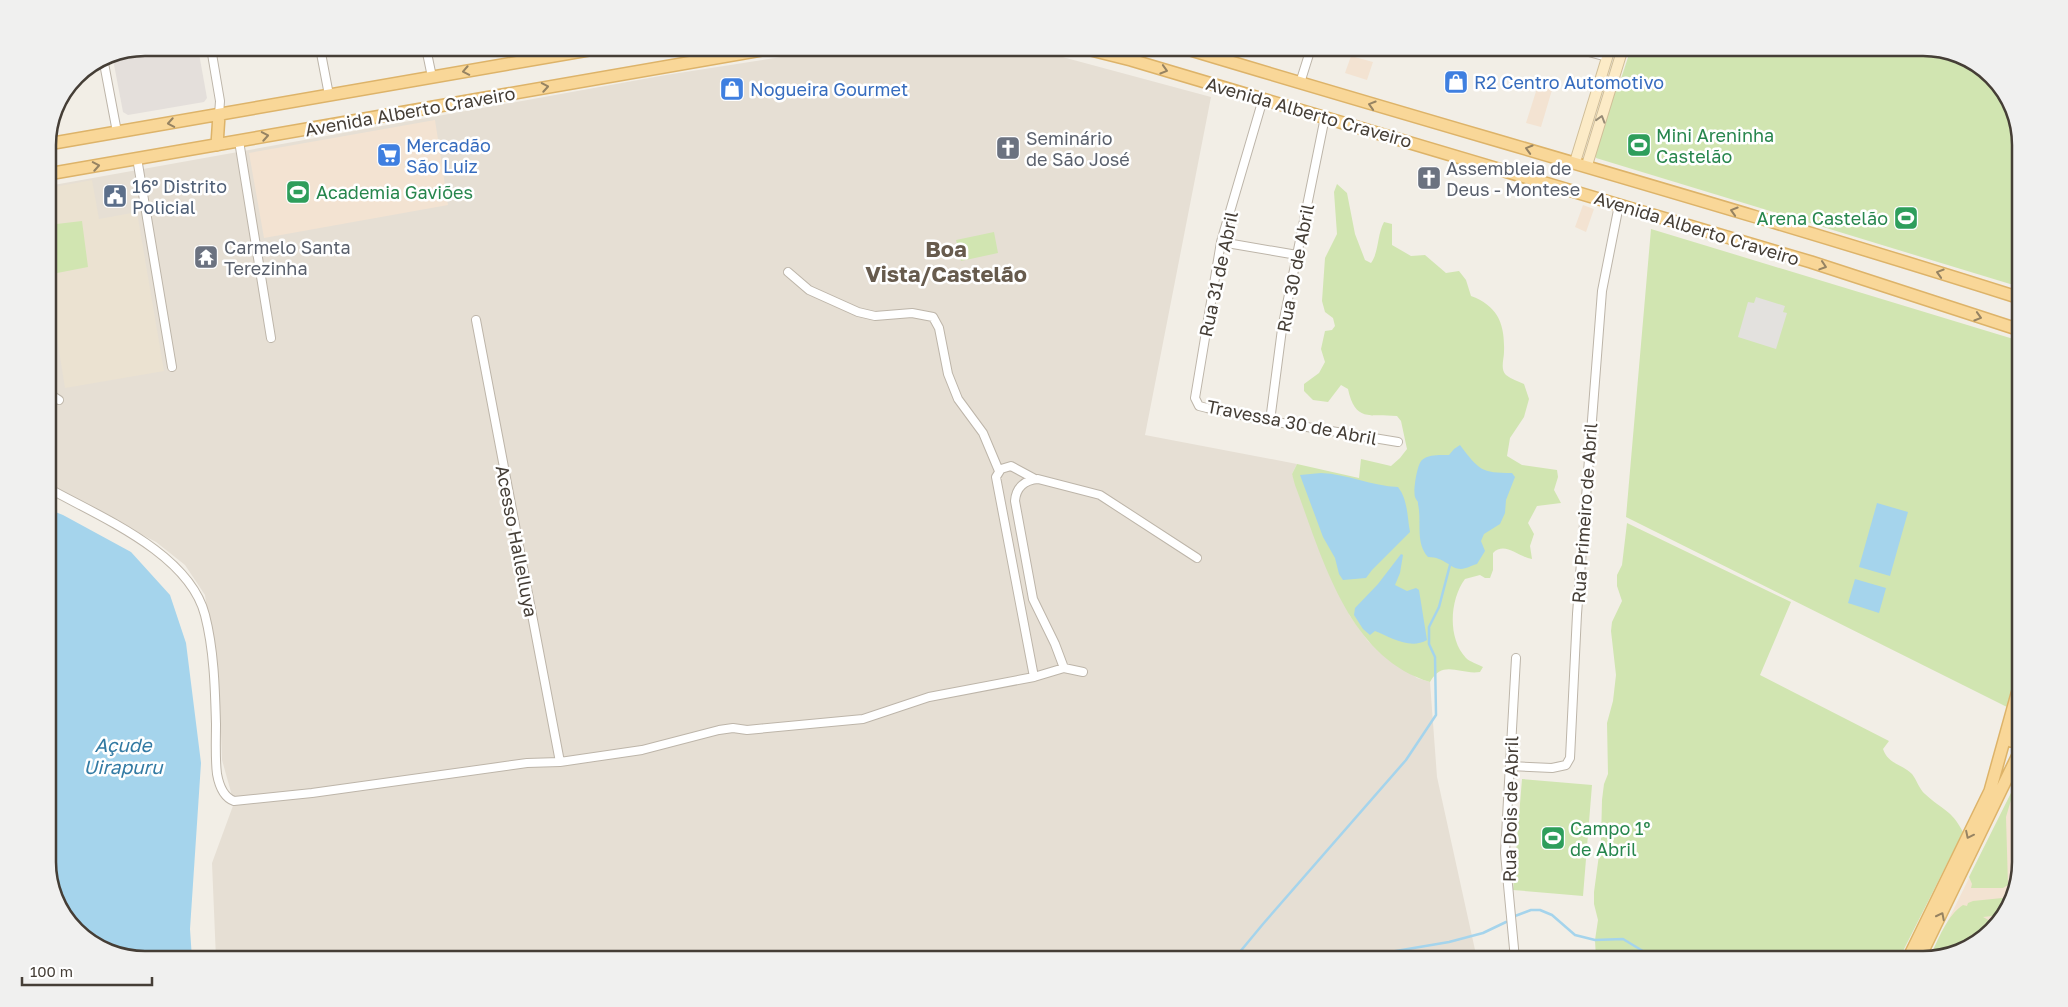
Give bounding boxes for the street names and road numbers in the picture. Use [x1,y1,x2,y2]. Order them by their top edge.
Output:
street label: Avenida Alberto Craveiro [1204,72,1414,152]
street label: Avenida Alberto Craveiro [303,82,517,140]
street label: Avenida Alberto Craveiro [1592,186,1802,270]
street label: Rua 30 de Abril [1272,202,1318,334]
street label: Rua 31 de Abril [1194,209,1242,339]
street label: Travessa 30 de Abril [1205,395,1379,449]
street label: Rua Primeiro de Abril [1567,422,1601,604]
street label: Acesso Hallelluya [491,463,543,619]
street label: Rua Dois de Abril [1498,735,1522,882]

